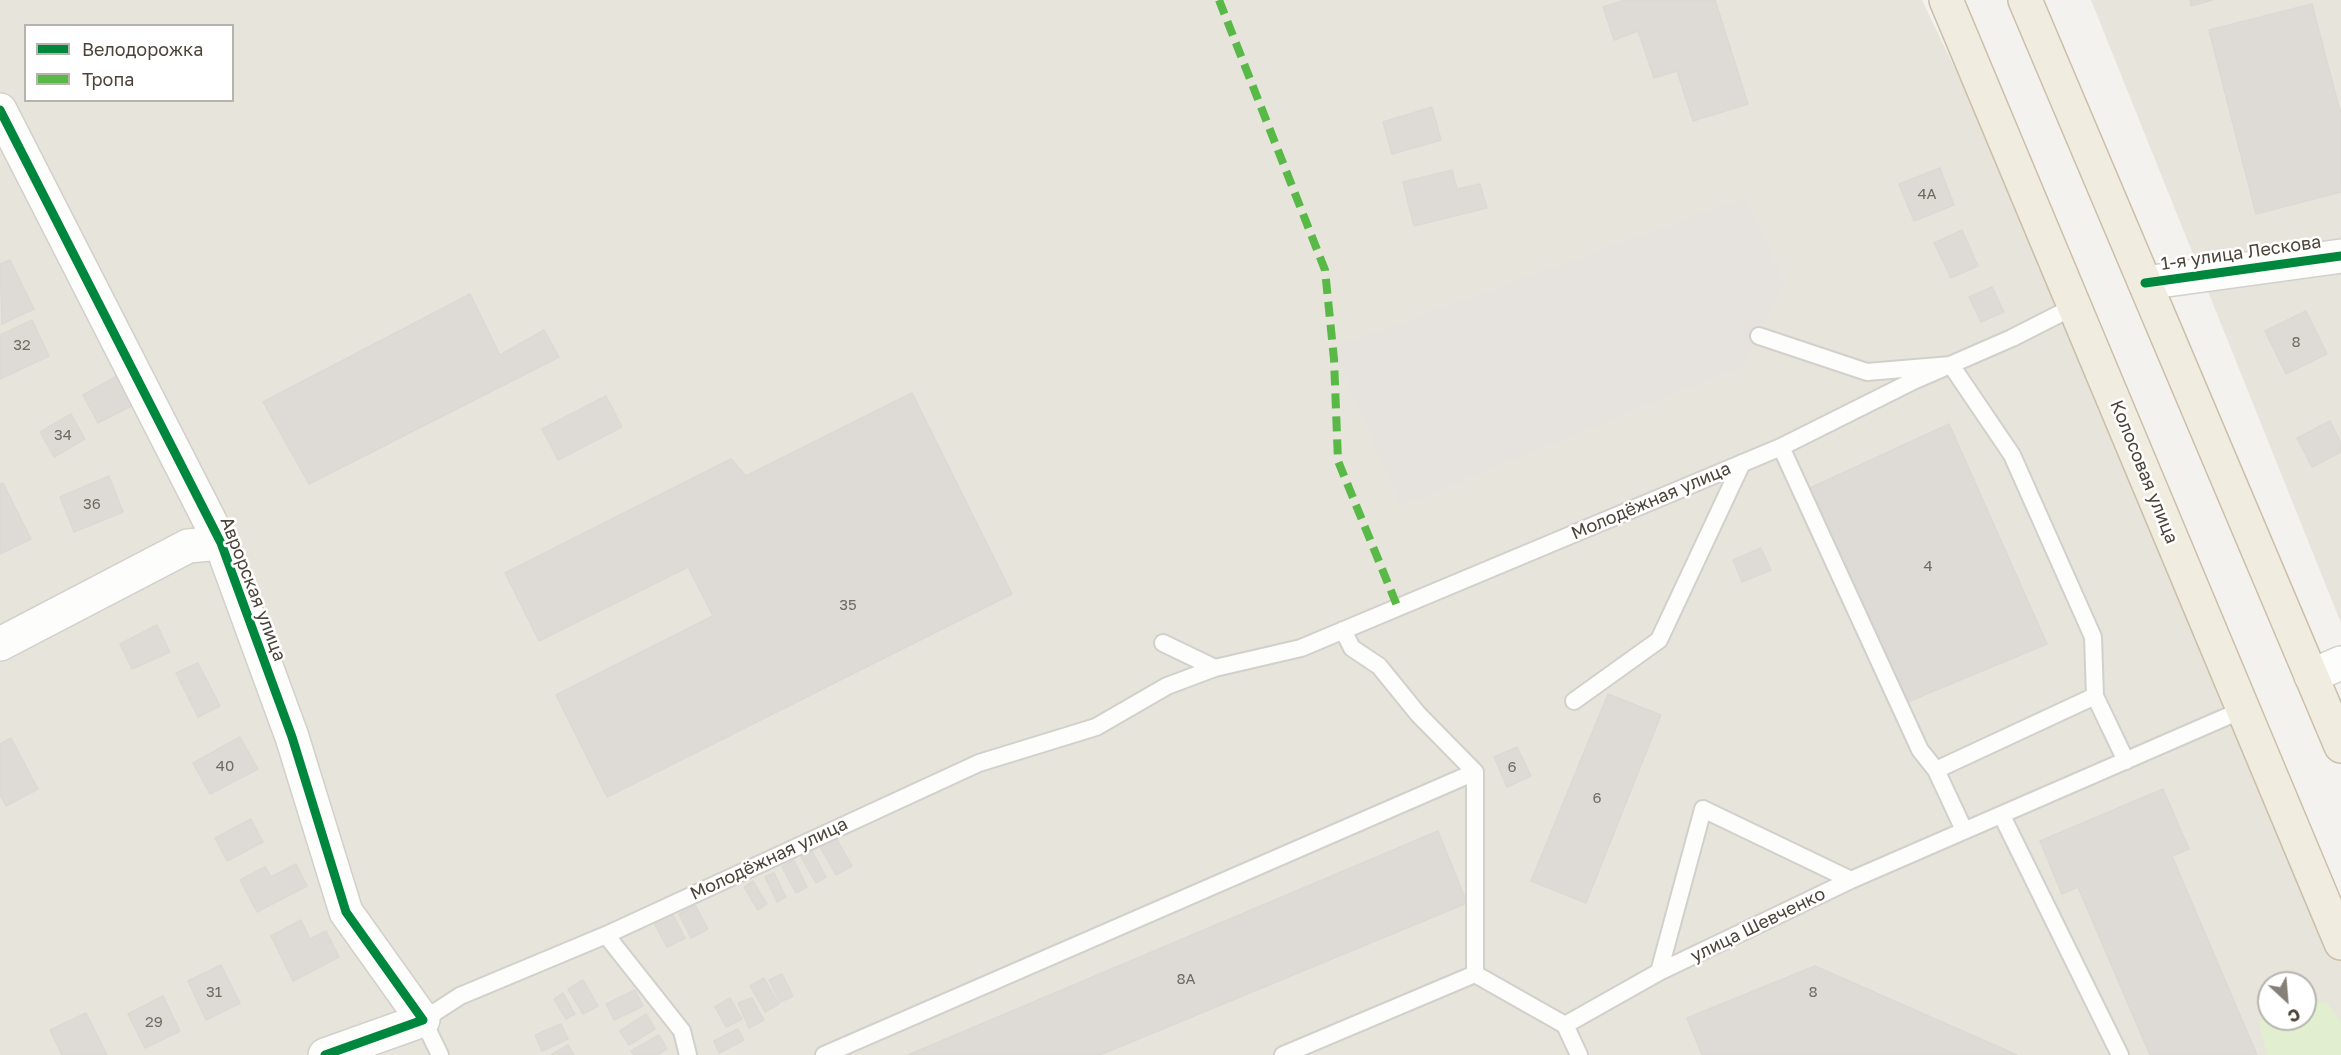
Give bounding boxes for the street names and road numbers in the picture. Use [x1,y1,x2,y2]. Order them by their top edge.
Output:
street label: 1-я улица Лескова [2159,231,2323,275]
street label: Колосовая улица [2105,397,2183,547]
street label: Молодёжная улица [1568,458,1734,544]
street label: Аврорская улица [216,514,290,664]
street label: Молодёжная улица [687,813,851,905]
street label: улица Шевченко [1687,883,1829,967]

